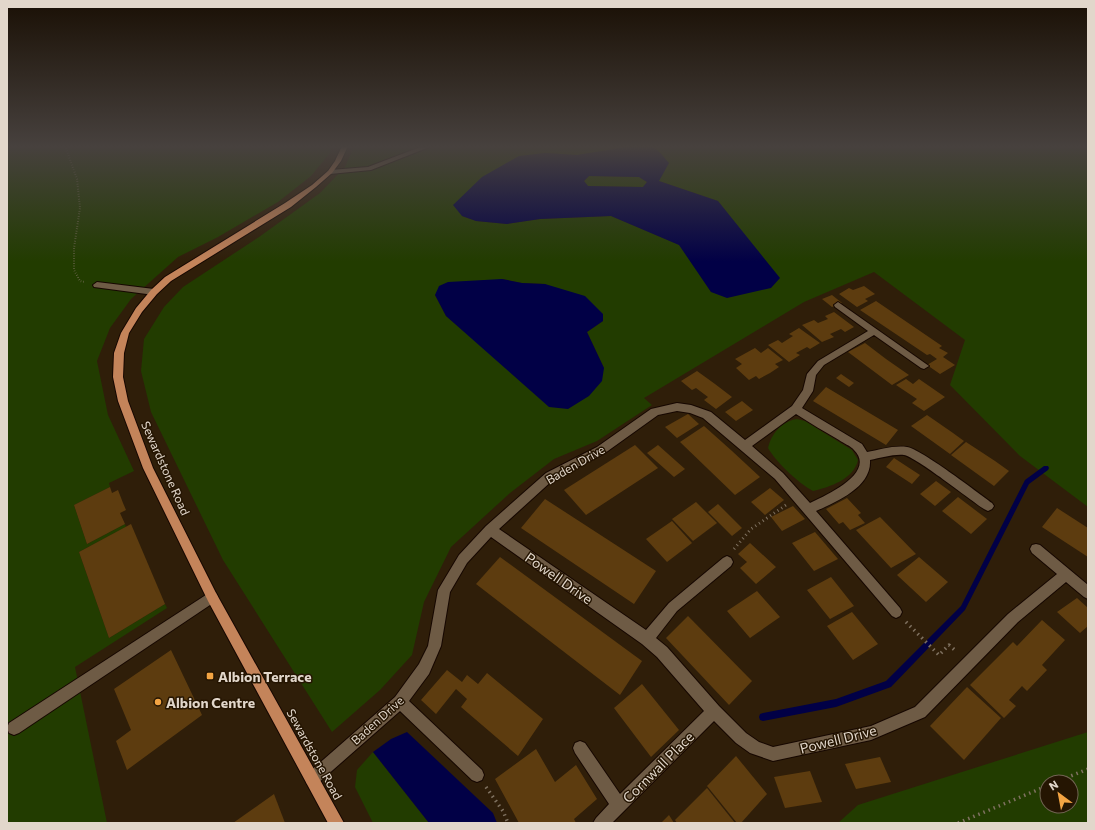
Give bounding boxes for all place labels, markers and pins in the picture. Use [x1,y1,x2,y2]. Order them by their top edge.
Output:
place label: Albion Terrace [218,668,312,685]
marker: Albion Terrace [205,671,215,681]
place label: Albion Centre [166,694,255,711]
marker: Albion Centre [153,697,163,707]

